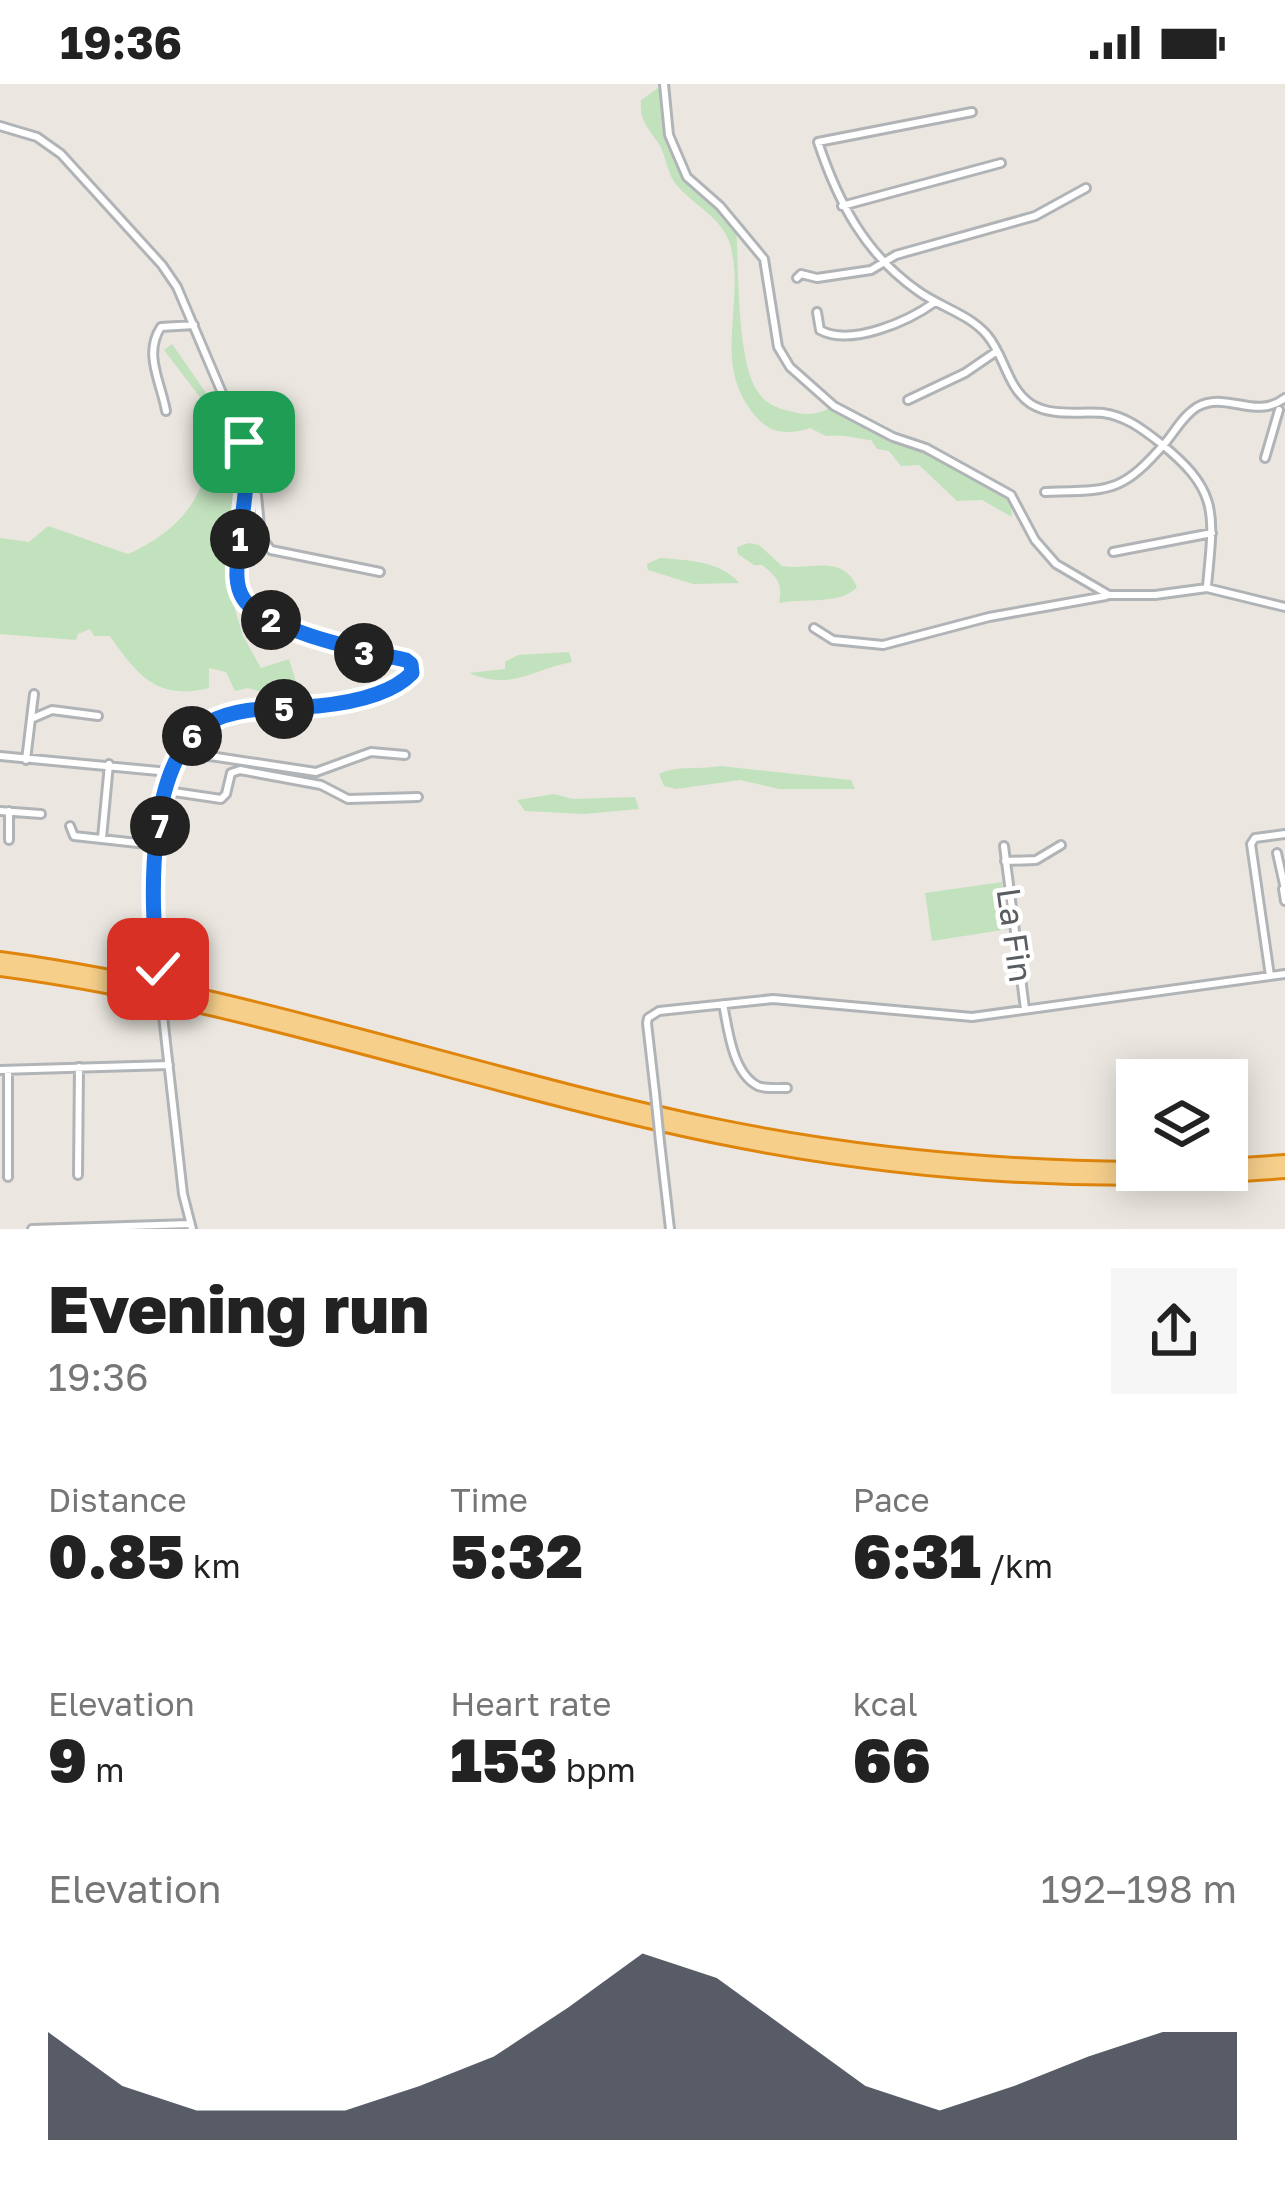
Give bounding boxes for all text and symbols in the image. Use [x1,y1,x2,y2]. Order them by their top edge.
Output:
text: 19:36 [60,15,182,69]
pin [193,391,295,493]
icon: arrive [211,409,277,475]
pin: 1 [210,509,270,569]
text: 1 [232,519,249,558]
pin: 2 [241,590,301,650]
text: 2 [261,600,281,639]
pin: 3 [334,623,394,683]
text: 3 [354,633,374,672]
pin: 5 [254,679,314,739]
text: 5 [274,689,294,728]
pin: 6 [162,706,222,766]
text: 6 [182,716,202,755]
pin: 7 [130,796,190,856]
text: 7 [151,806,169,845]
street label: La Fin [990,885,1041,985]
pin [107,918,209,1020]
icon: check [125,936,191,1002]
map controls [1116,1059,1248,1191]
button: layers [1116,1059,1248,1191]
text: Evening run [48,1268,429,1348]
button: share [1111,1268,1237,1394]
text: 19:36 [48,1353,149,1400]
text: Distance [48,1480,187,1519]
text: Time [450,1480,528,1519]
text: Pace [853,1480,930,1519]
text: 0.85 [48,1519,185,1591]
text: 5:32 [450,1519,583,1591]
text: 6:31 [853,1519,981,1591]
text: km [185,1546,241,1585]
text: /km [981,1546,1053,1585]
text: Elevation [48,1684,195,1723]
text: Heart rate [450,1684,611,1723]
text: kcal [853,1684,918,1723]
text: 9 [48,1723,87,1795]
text: 153 [450,1723,558,1795]
text: 66 [853,1723,931,1795]
text: m [87,1750,124,1789]
text: bpm [558,1750,636,1789]
text: Elevation [48,1865,221,1912]
text: 192–198 m [1041,1865,1237,1912]

